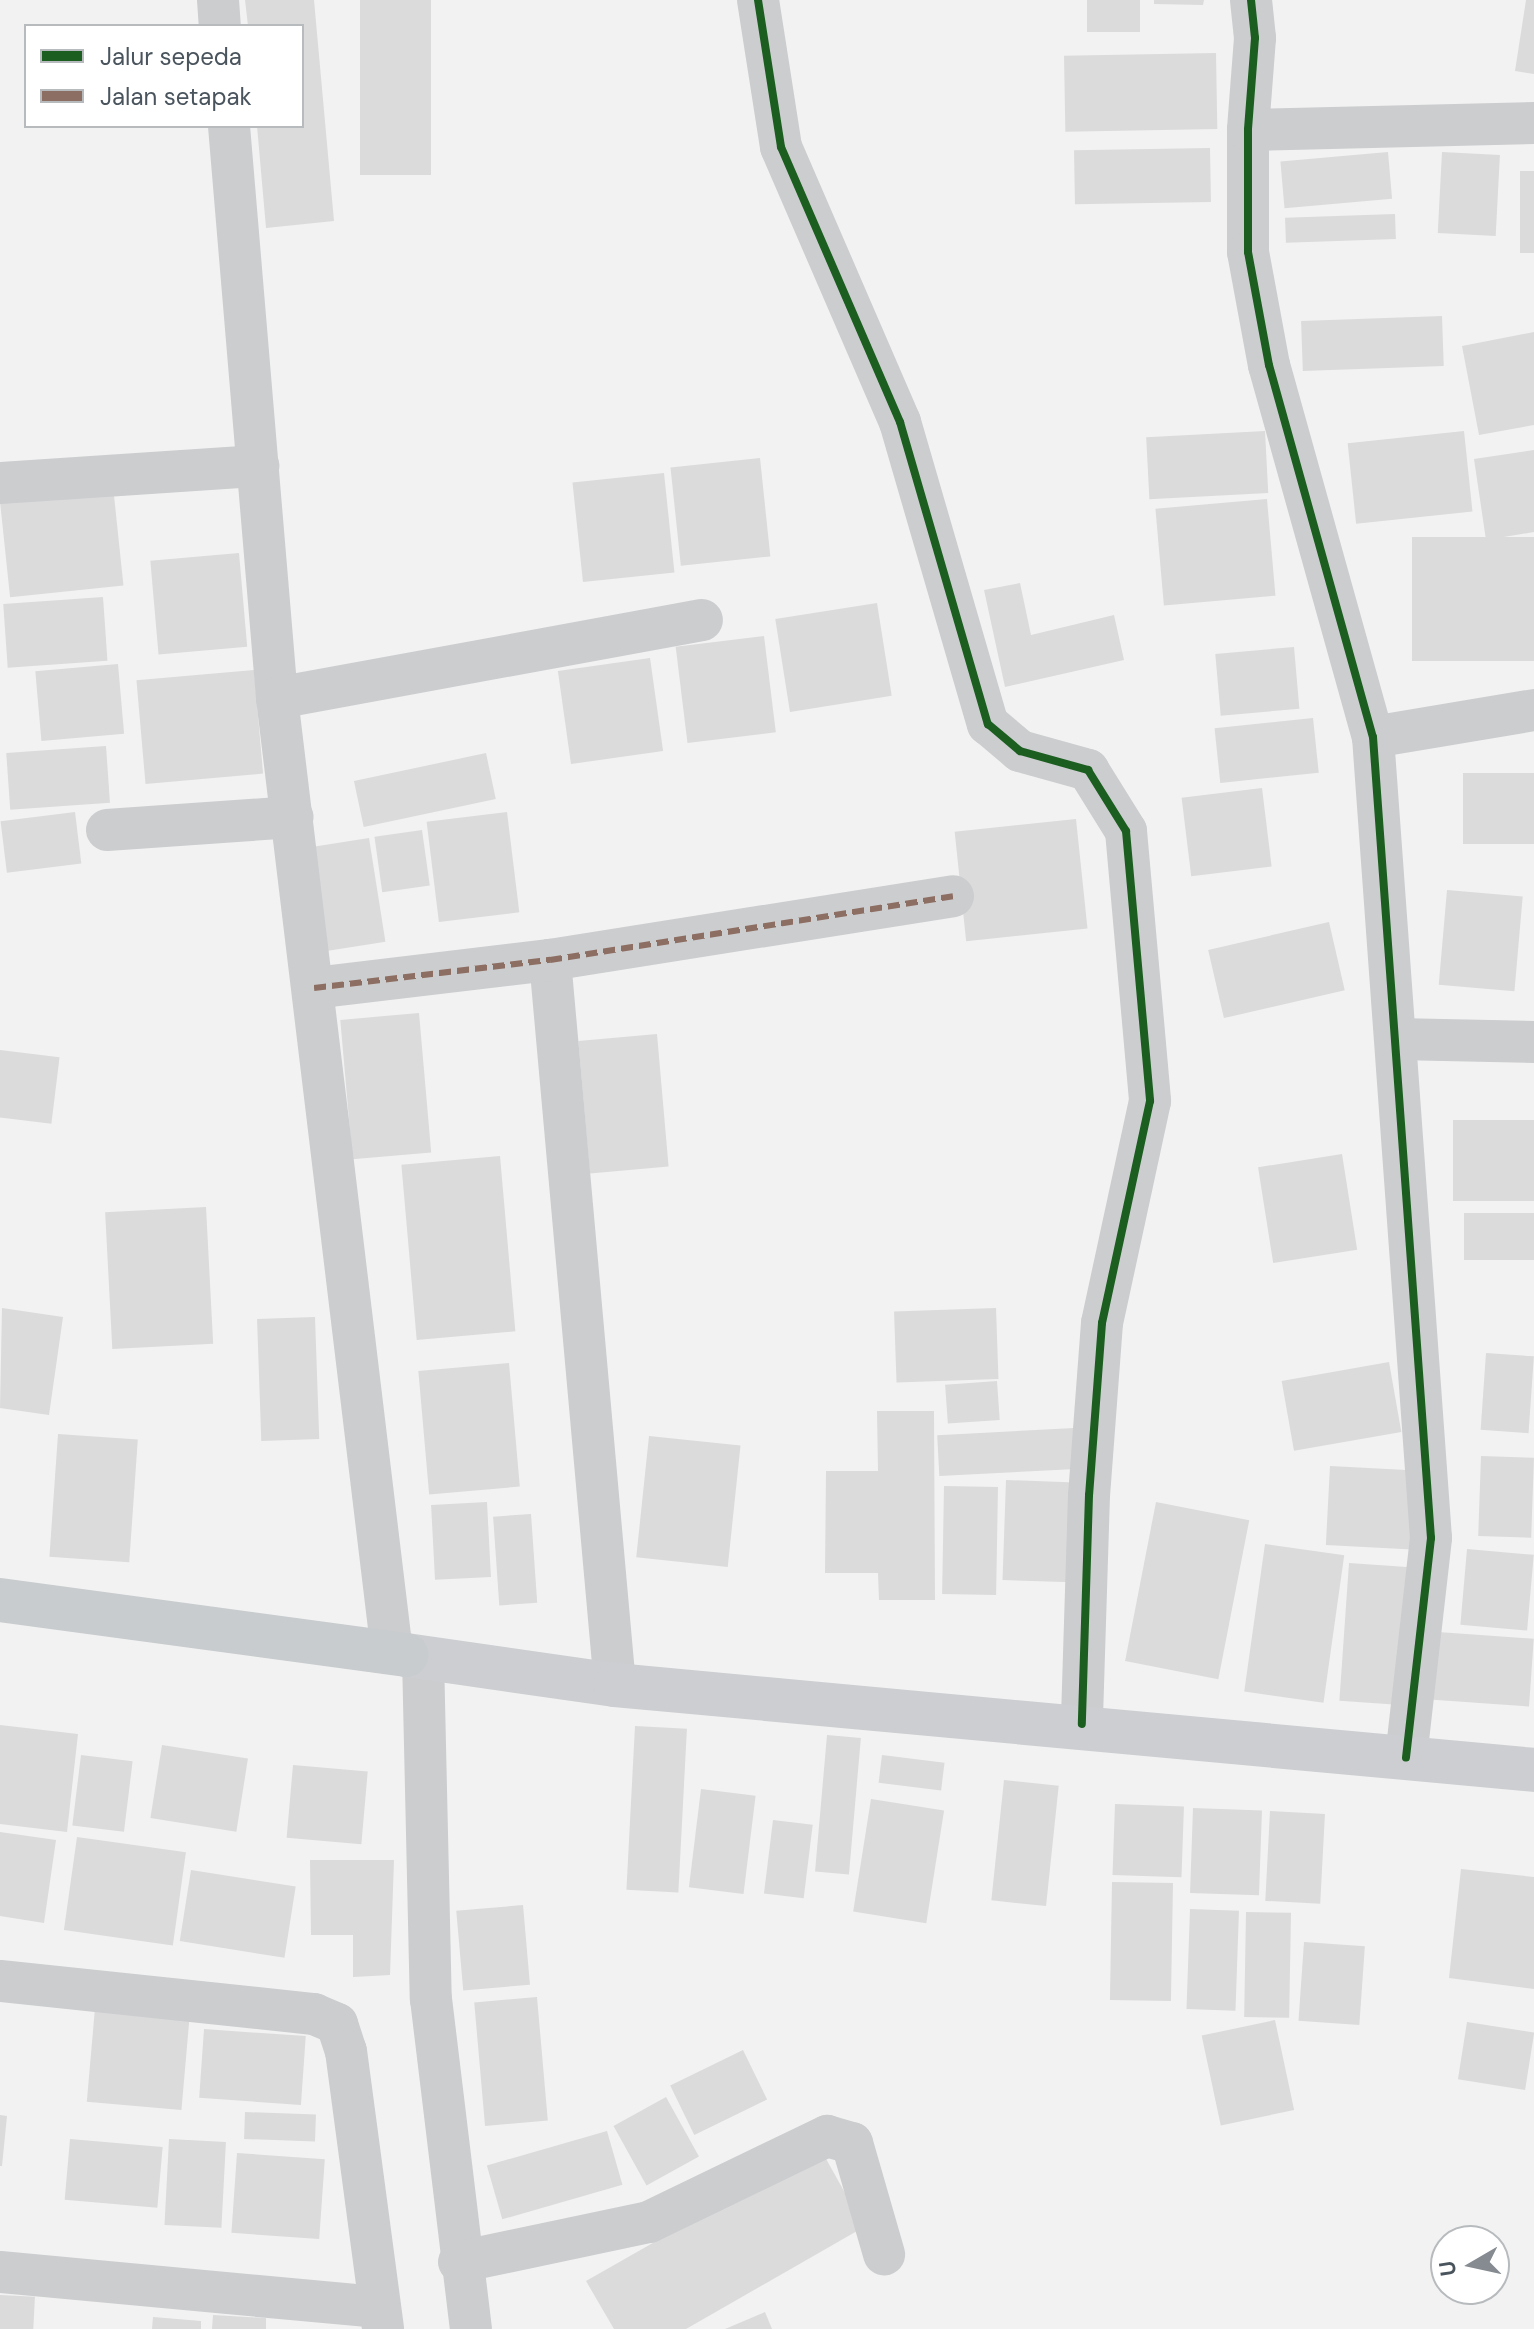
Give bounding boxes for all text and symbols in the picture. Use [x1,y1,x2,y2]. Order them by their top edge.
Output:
legend [24,24,304,128]
text: Jalur sepeda [100,41,242,72]
text: Jalan setapak [100,81,252,112]
north arrow [1430,2225,1510,2305]
text: U [1432,2259,1463,2278]

